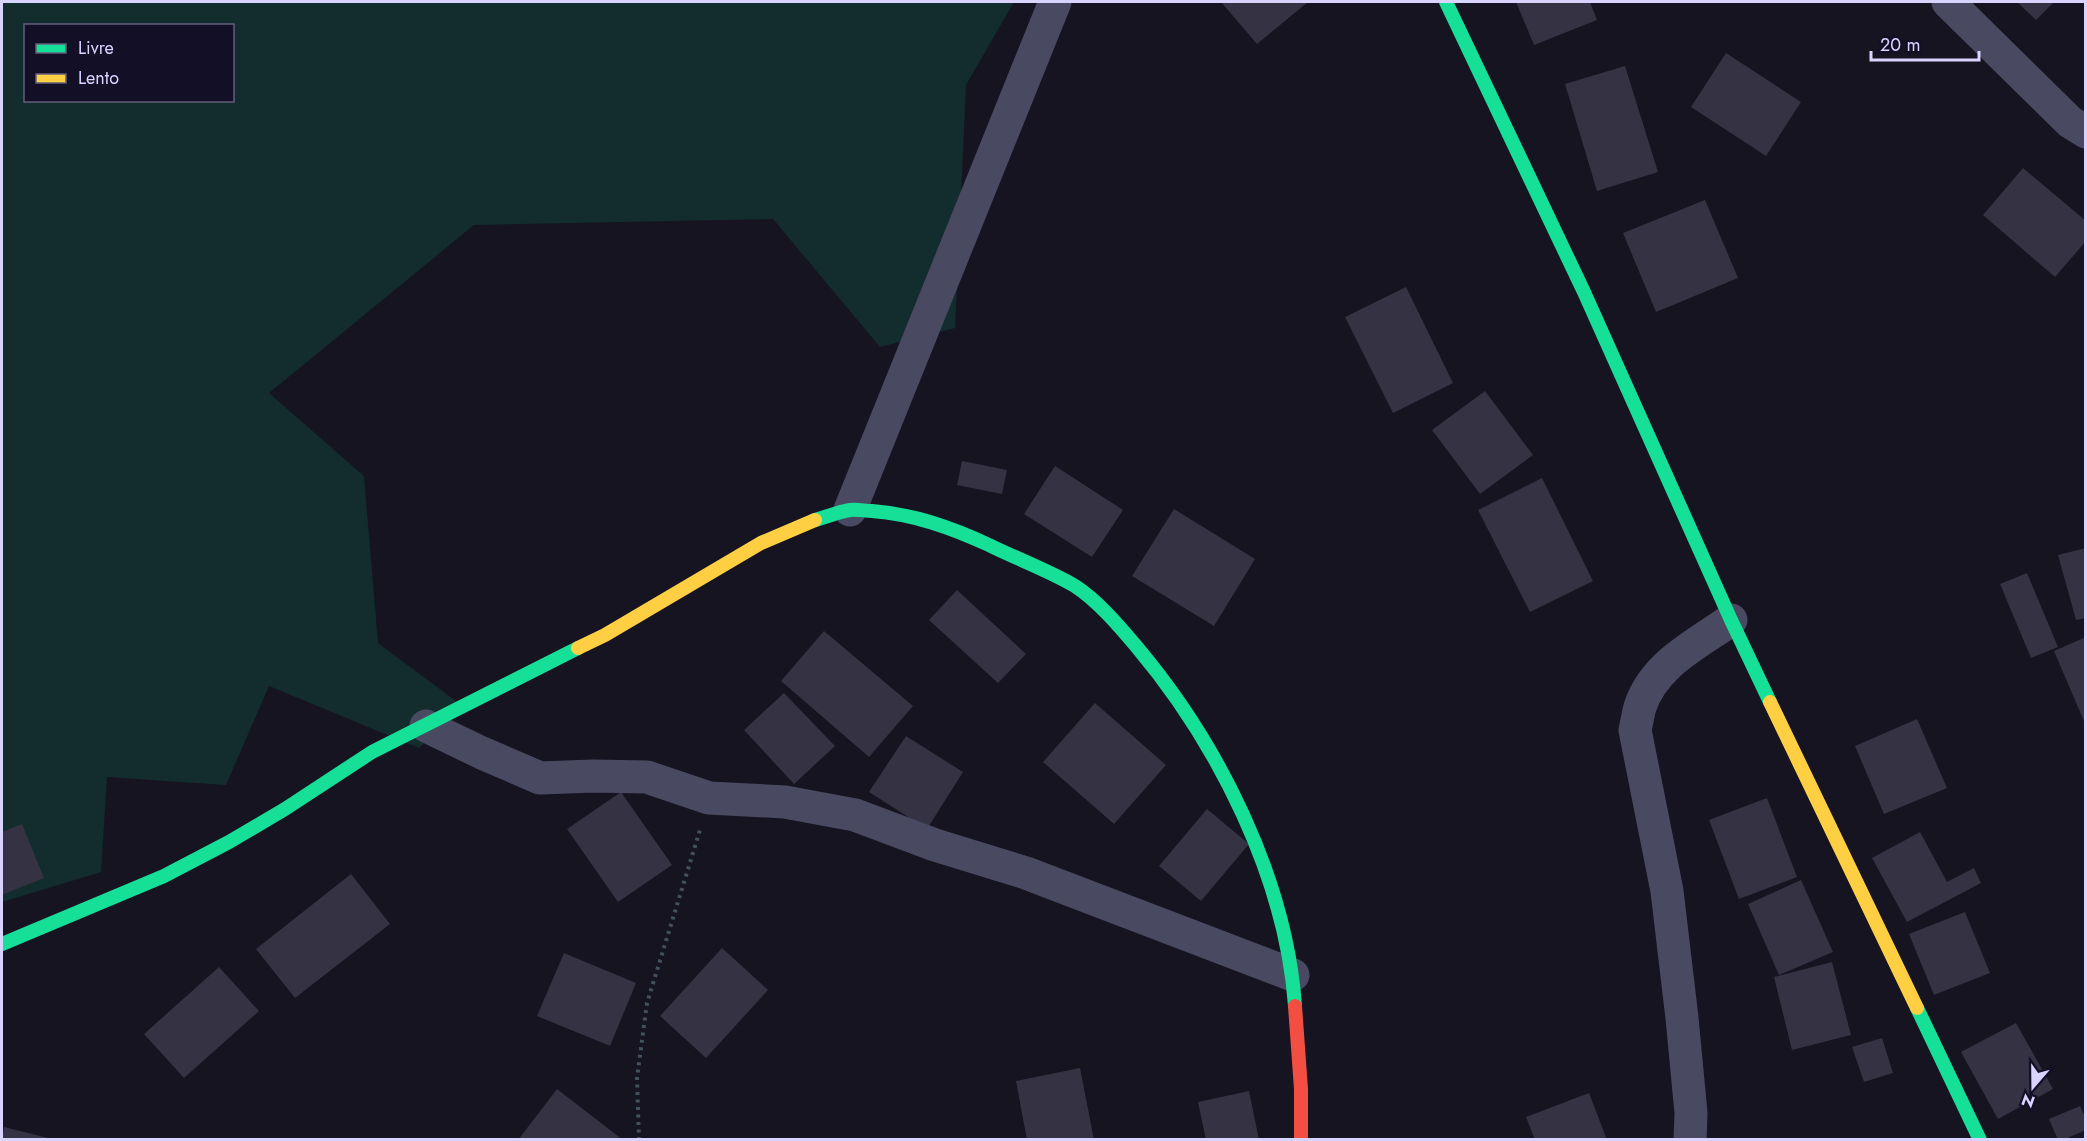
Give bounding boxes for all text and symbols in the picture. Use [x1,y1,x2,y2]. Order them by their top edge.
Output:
legend [24,24,234,102]
scale bar [1871,24,1979,62]
text: 20 m [1880,32,1920,58]
text: Livre [78,35,114,61]
text: Lento [78,65,119,91]
north arrow [2003,1057,2063,1117]
text: N [2018,1088,2038,1114]

